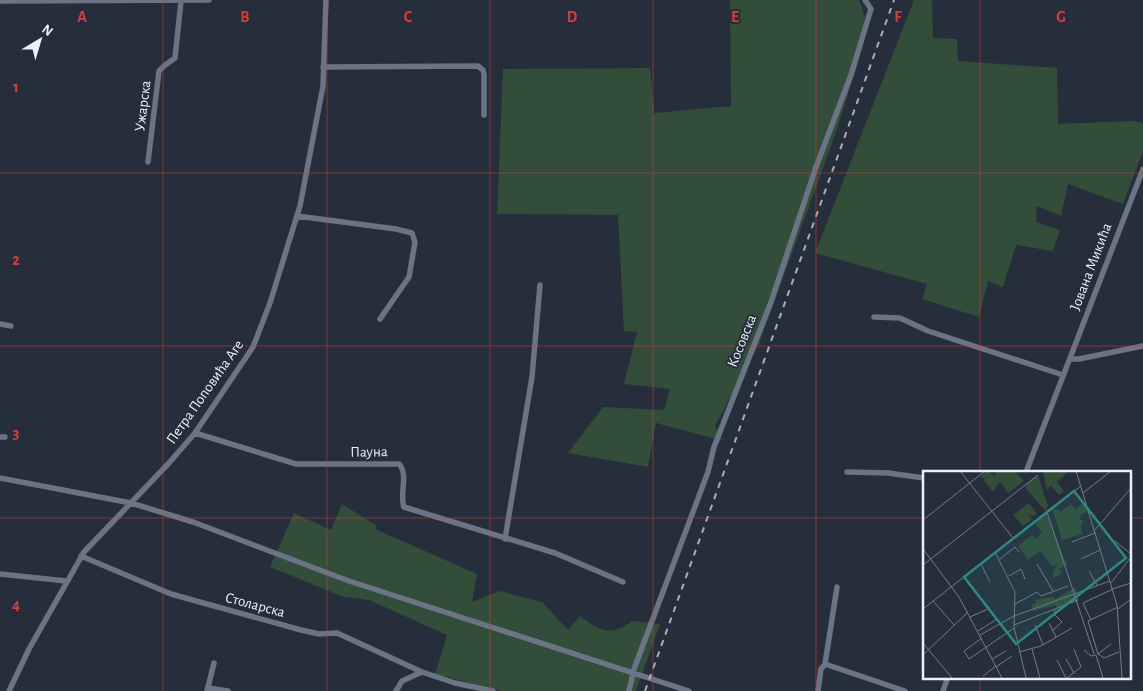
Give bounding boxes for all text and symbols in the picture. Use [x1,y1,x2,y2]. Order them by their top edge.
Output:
text: A [77,9,87,25]
text: B [240,9,250,25]
text: C [404,9,413,25]
text: D [567,9,578,25]
text: E [731,9,739,25]
text: F [894,9,902,25]
text: G [1056,9,1066,25]
north arrow [15,15,65,65]
text: N [39,22,56,39]
text: 1 [13,79,19,95]
street label: Ужарска [132,80,154,132]
street label: Јована Микића [1067,221,1115,313]
text: 2 [12,252,20,268]
street label: Косовска [725,312,759,369]
street label: Петра Поповића Аге [164,337,246,447]
text: 3 [13,425,20,441]
street label: Пауна [350,444,388,460]
inset map [923,471,1130,678]
street label: Столарска [223,590,287,620]
text: 4 [12,597,20,613]

